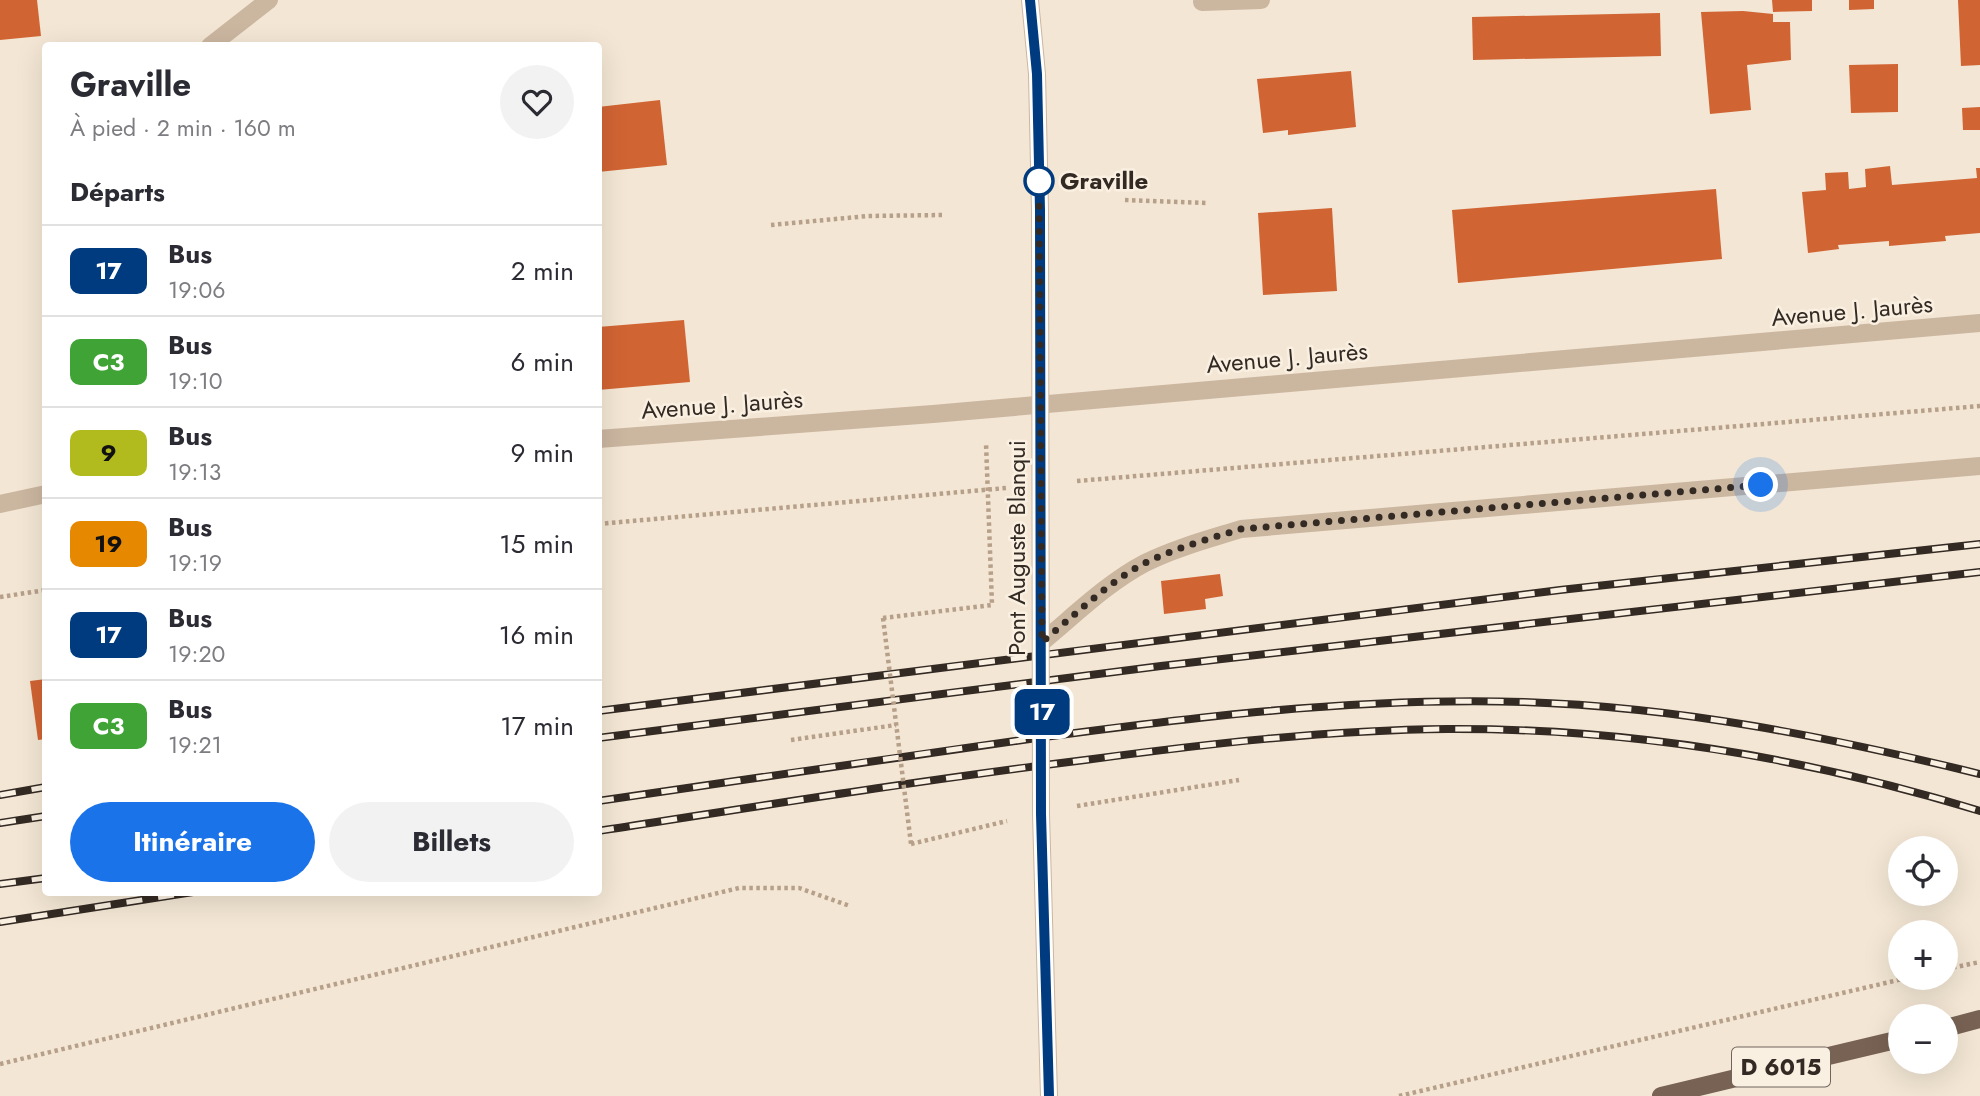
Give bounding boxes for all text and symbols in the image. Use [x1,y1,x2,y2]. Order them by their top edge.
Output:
text: Graville [70,61,191,108]
button: heart [500,65,574,139]
text: À pied · 2 min · 160 m [70,111,296,145]
place label: Graville [1060,163,1148,198]
marker: Graville [1024,166,1054,196]
text: Départs [70,173,165,211]
text: Bus [168,235,212,273]
text: 2 min [511,252,574,290]
text: 17 [95,253,122,288]
text: 19:06 [168,273,226,307]
street label: Avenue J. Jaurès [1770,286,1934,335]
text: Bus [168,326,212,364]
street label: Avenue J. Jaurès [1205,333,1369,382]
text: 6 min [511,343,574,381]
text: C3 [93,344,124,379]
text: 19:10 [168,364,223,398]
street label: Avenue J. Jaurès [640,381,804,428]
text: Bus [168,417,212,455]
text: 9 min [511,434,574,472]
text: 9 [100,435,117,470]
street label: Pont Auguste Blanqui [999,440,1034,656]
text: 19:13 [168,455,221,489]
your location [1743,467,1778,502]
text: Bus [168,508,212,546]
text: 15 min [499,525,574,563]
text: 19 [94,526,123,561]
text: 19:19 [168,546,222,580]
text: Bus [168,599,212,637]
text: 16 min [499,616,574,654]
text: 17 [95,617,122,652]
text: 19:20 [168,637,225,671]
line badge: 17 [1010,689,1074,735]
text: Bus [168,690,212,728]
text: 17 [1029,694,1055,729]
text: 17 min [500,707,574,745]
text: C3 [93,708,124,743]
text: 19:21 [168,728,222,762]
button: Itinéraire [70,802,315,882]
button: Billets [329,802,574,882]
map controls [1888,836,1958,1074]
button: locate [1888,836,1958,906]
button: + [1888,920,1958,990]
button: − [1888,1004,1958,1074]
road number: D 6015 [1732,1048,1830,1086]

